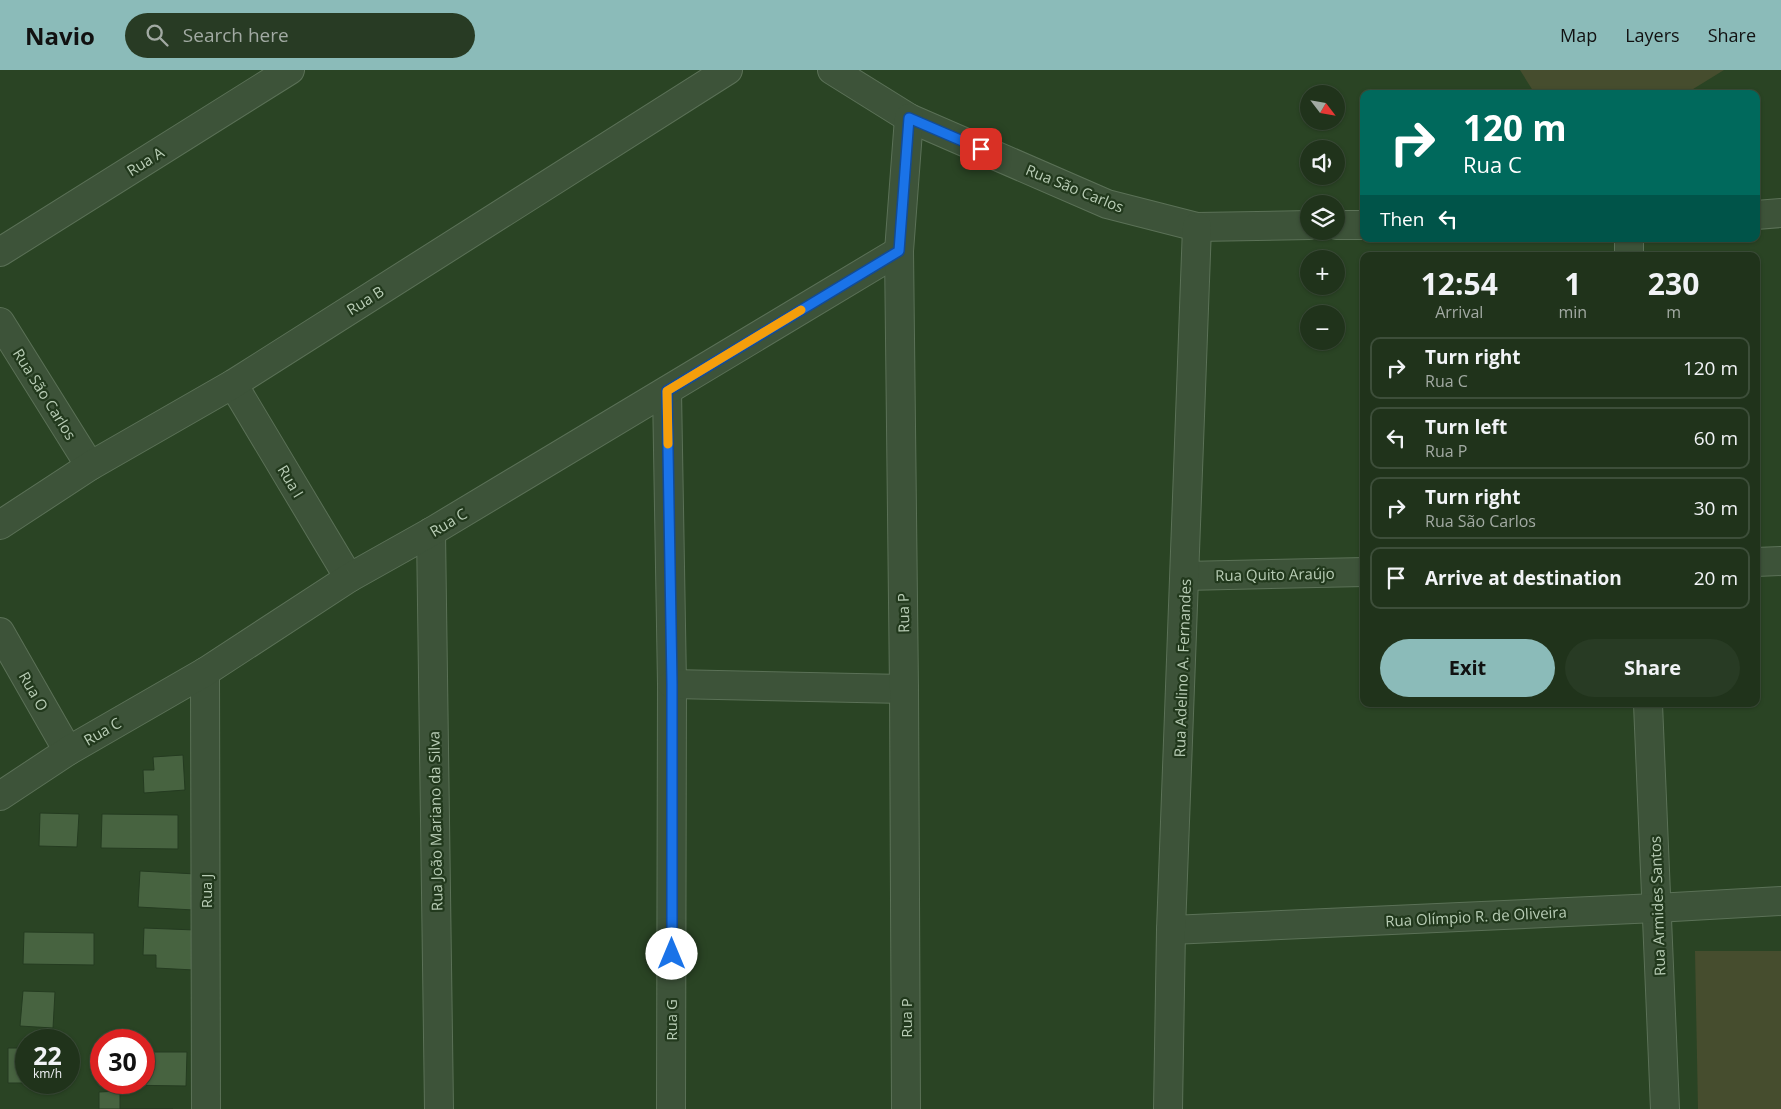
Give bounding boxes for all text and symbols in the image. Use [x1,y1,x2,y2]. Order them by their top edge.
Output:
search box [125,13,475,58]
text: Navio [25,19,95,52]
icon: search [143,21,171,49]
text: Search here [183,22,289,48]
text: Map [1560,23,1597,47]
text: Layers [1625,23,1680,47]
text: Share [1708,23,1756,47]
north arrow [1300,85,1345,130]
map controls [1300,85,1345,350]
text: 120 m [1463,104,1567,151]
icon: right [1380,110,1445,175]
pin [960,128,1002,170]
icon: arrive [967,135,995,163]
button: sound [1300,140,1345,185]
street label: Rua A [123,142,168,180]
text: Rua C [1463,149,1522,179]
street label: Rua São Carlos [1023,159,1127,217]
button: layers [1300,195,1345,240]
icon: left [1434,205,1462,233]
text: Then [1380,206,1424,232]
button: + [1300,250,1345,295]
text: 12:54 [1421,263,1498,304]
text: 1 [1564,263,1581,304]
text: 230 [1648,263,1699,304]
street label: Rua B [343,281,387,319]
text: Arrival [1435,301,1483,323]
text: min [1559,301,1587,323]
text: m [1666,301,1681,323]
button: − [1300,305,1345,350]
text: Turn right [1425,344,1520,370]
street label: Rua São Carlos [9,345,81,443]
icon: right [1382,354,1410,382]
text: 120 m [1683,355,1738,381]
text: Rua C [1425,370,1468,392]
text: Turn left [1425,414,1507,440]
icon: left [1382,424,1410,452]
text: 60 m [1694,425,1738,451]
text: Rua P [1425,440,1467,462]
street label: Rua I [273,461,309,501]
text: Turn right [1425,484,1520,510]
icon: right [1382,494,1410,522]
text: 30 m [1694,495,1738,521]
street label: Rua C [426,503,470,541]
text: Rua São Carlos [1425,510,1536,532]
street label: Rua Quito Araújo [1215,563,1335,585]
icon: arrive [1382,564,1410,592]
text: Arrive at destination [1425,565,1622,591]
text: 20 m [1694,565,1738,591]
street label: Rua Adelino A. Fernandes [1169,578,1195,758]
street label: Rua P [893,593,913,633]
button: Exit [1380,639,1555,697]
button: Share [1565,639,1740,697]
street label: Rua O [15,668,53,714]
street label: Rua C [80,712,124,750]
street label: Rua João Mariano da Silva [423,731,447,911]
street label: Rua Armides Santos [1645,836,1669,976]
street label: Rua J [196,874,216,908]
street label: Rua Olímpio R. de Oliveira [1385,901,1567,931]
position arrow [645,927,697,979]
street label: Rua P [896,998,916,1038]
street label: Rua G [661,999,681,1041]
speed limit sign: 30 [90,1029,155,1094]
text: 22 [33,1038,62,1072]
text: km/h [33,1065,62,1082]

